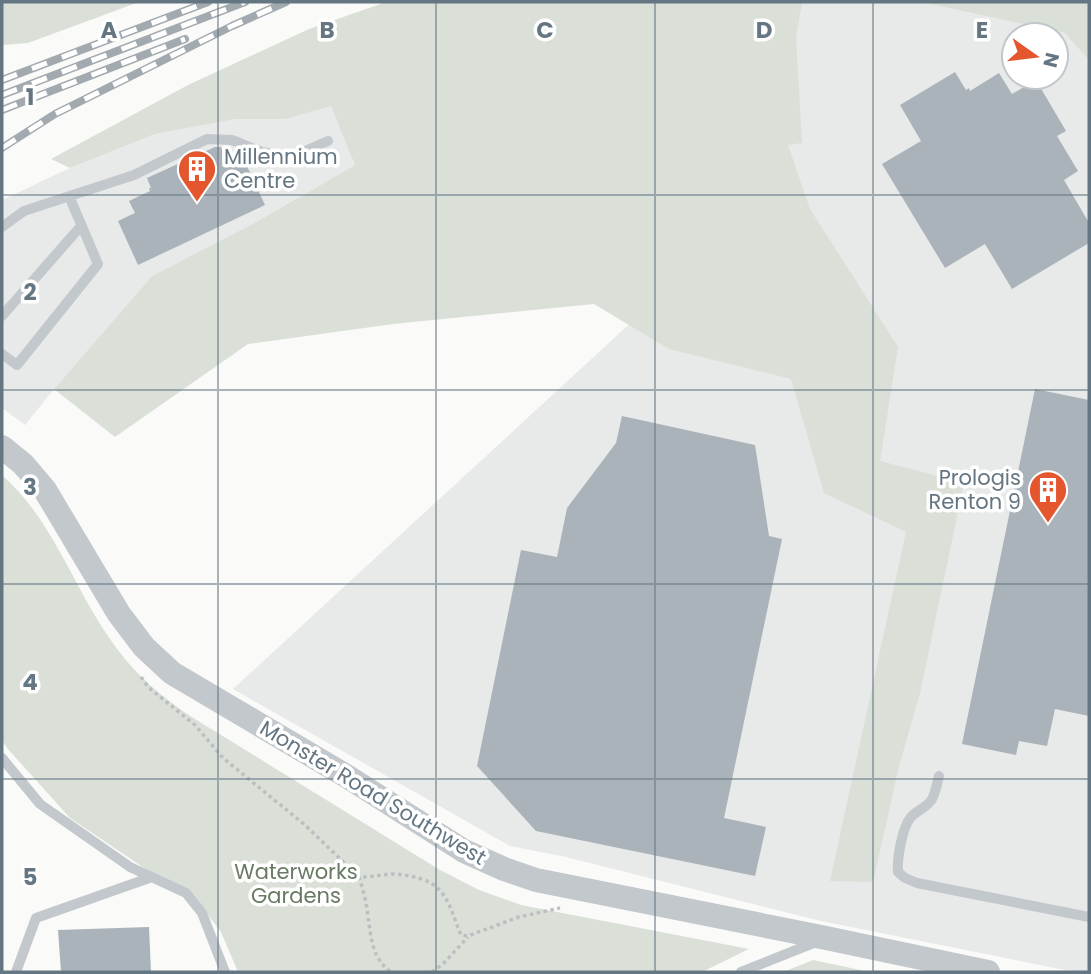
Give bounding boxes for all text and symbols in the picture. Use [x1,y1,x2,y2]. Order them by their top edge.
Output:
text: A [101,14,118,46]
text: B [319,14,335,46]
text: C [536,14,554,46]
text: D [756,14,772,46]
text: E [976,14,988,46]
north arrow [1000,21,1070,91]
text: N [1036,50,1066,70]
text: 1 [26,81,34,113]
place label: Millennium Centre [224,142,338,195]
building icon: Millennium Centre [176,148,218,203]
text: 2 [23,276,37,308]
place label: Prologis Renton 9 [928,463,1021,516]
building icon: Prologis Renton 9 [1027,469,1069,524]
text: 3 [23,471,37,503]
text: 4 [22,666,38,698]
street label: Monster Road Southwest [255,713,492,872]
park label: Waterworks Gardens [234,857,358,910]
text: 5 [23,861,37,893]

